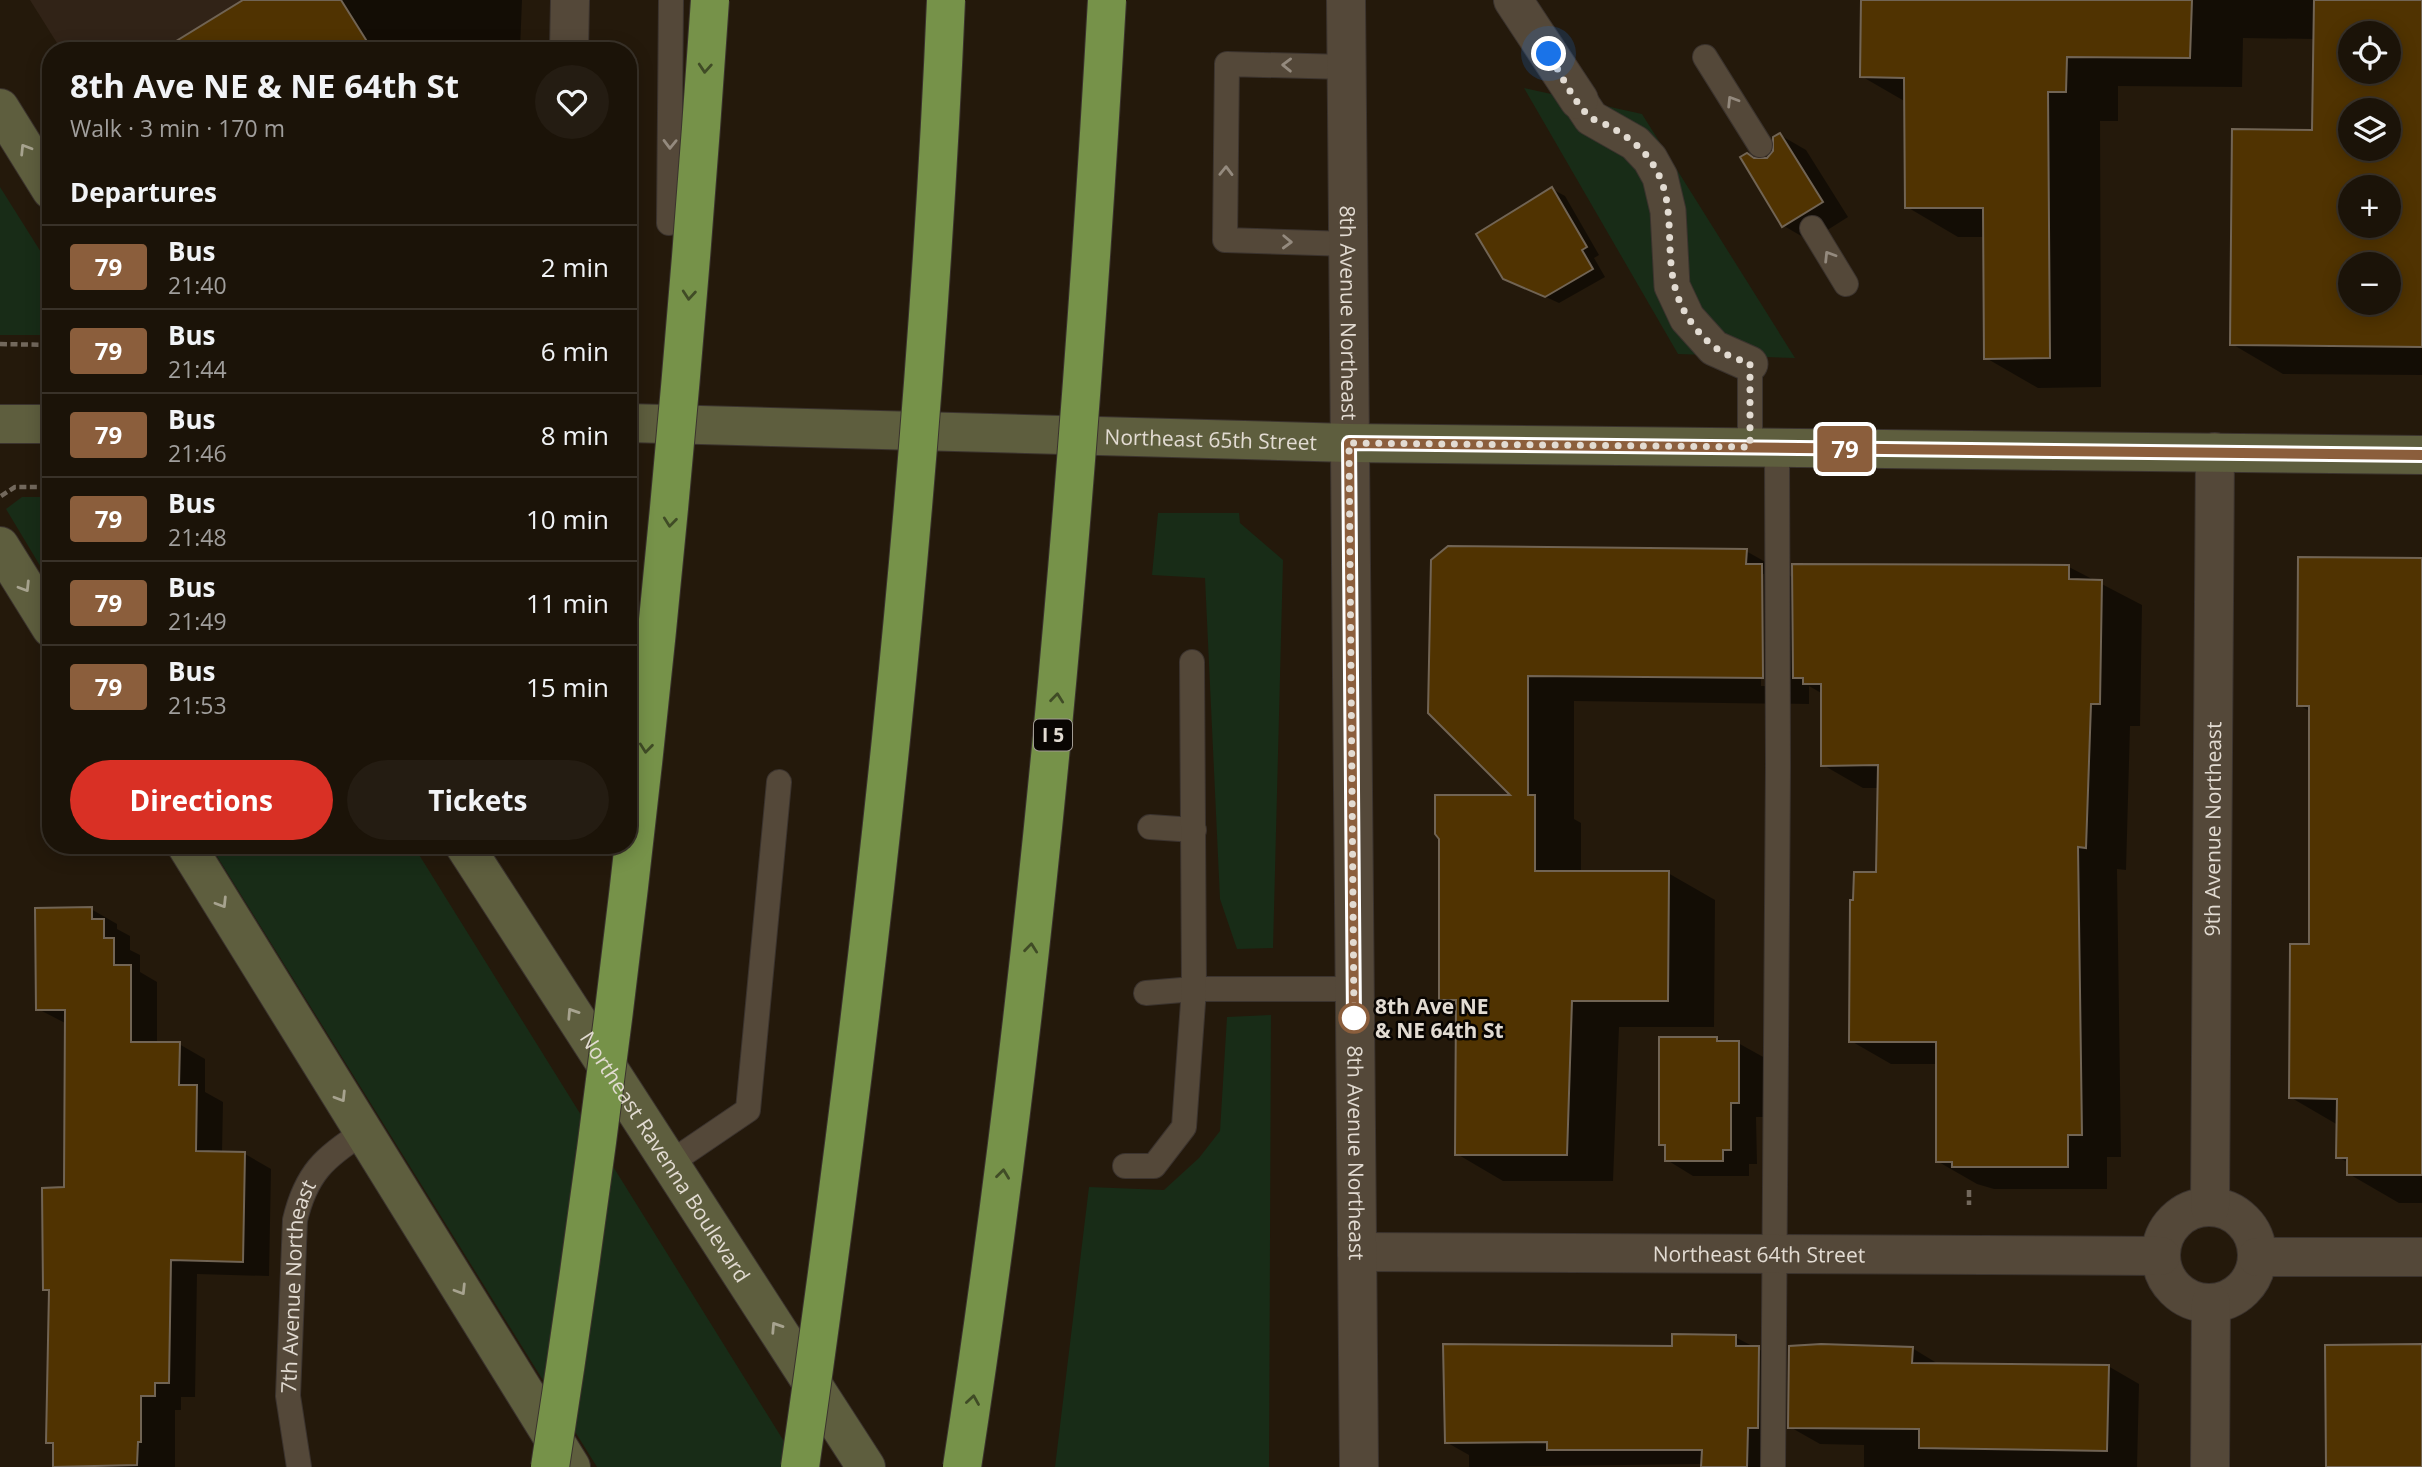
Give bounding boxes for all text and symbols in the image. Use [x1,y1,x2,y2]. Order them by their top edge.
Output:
map controls [2338,21,2401,315]
button: locate [2338,21,2401,84]
your location [1531,36,1566,71]
one-way arrow [1281,57,1292,73]
text: 8th Ave NE & NE 64th St [70,63,459,108]
one-way arrow [698,63,713,74]
button: heart [535,65,609,139]
one-way arrow [1728,96,1741,109]
button: layers [2338,98,2401,161]
text: Walk · 3 min · 170 m [70,112,285,144]
one-way arrow [662,139,677,150]
one-way arrow [21,144,34,157]
one-way arrow [1218,166,1234,176]
text: Departures [70,174,217,210]
button: + [2338,175,2401,238]
street label: 8th Avenue Northeast [1334,205,1364,421]
text: Bus [168,233,215,269]
one-way arrow [1281,234,1292,249]
text: 2 min [541,249,609,285]
text: 79 [95,250,122,283]
one-way arrow [1824,251,1837,264]
button: − [2338,252,2401,315]
text: 21:40 [168,269,227,301]
one-way arrow [682,290,697,301]
text: Bus [168,317,215,353]
text: 6 min [541,333,609,369]
text: 79 [95,334,122,367]
text: 21:44 [168,353,227,385]
text: Bus [168,401,215,437]
text: 8 min [541,417,609,453]
text: 79 [95,418,122,451]
street label: Northeast 65th Street [1104,422,1317,456]
line badge: 79 [1814,426,1876,472]
text: 79 [1831,432,1859,465]
text: 21:46 [168,437,227,469]
text: Bus [168,485,215,521]
text: 10 min [526,501,609,537]
text: 79 [95,502,122,535]
one-way arrow [662,516,677,527]
text: 21:48 [168,521,227,553]
text: Bus [168,569,215,605]
one-way arrow [17,579,30,592]
text: 11 min [526,585,609,621]
text: 79 [95,586,122,619]
text: 21:49 [168,605,227,637]
text: Bus [168,653,215,689]
text: 15 min [526,669,609,705]
text: 79 [95,670,122,703]
text: 21:53 [168,689,227,721]
one-way arrow [1050,692,1065,704]
road number: I 5 [1034,720,1072,750]
street label: 9th Avenue Northeast [2198,721,2227,937]
one-way arrow [639,742,654,754]
button: Directions [70,760,333,840]
button: Tickets [347,760,609,840]
one-way arrow [213,896,226,909]
one-way arrow [1023,942,1038,953]
place label: 8th Ave NE & NE 64th St [1375,992,1504,1044]
marker: 8th Ave NE & NE 64th St [1339,1003,1369,1033]
one-way arrow [568,1008,581,1021]
street label: Northeast Ravenna Boulevard [574,1026,757,1287]
street label: 8th Avenue Northeast [1341,1045,1371,1261]
one-way arrow [333,1089,346,1102]
one-way arrow [995,1168,1010,1180]
street label: 7th Avenue Northeast [274,1175,322,1394]
street label: Northeast 64th Street [1653,1239,1865,1269]
one-way arrow [453,1282,466,1295]
one-way arrow [771,1322,784,1335]
one-way arrow [965,1394,980,1405]

